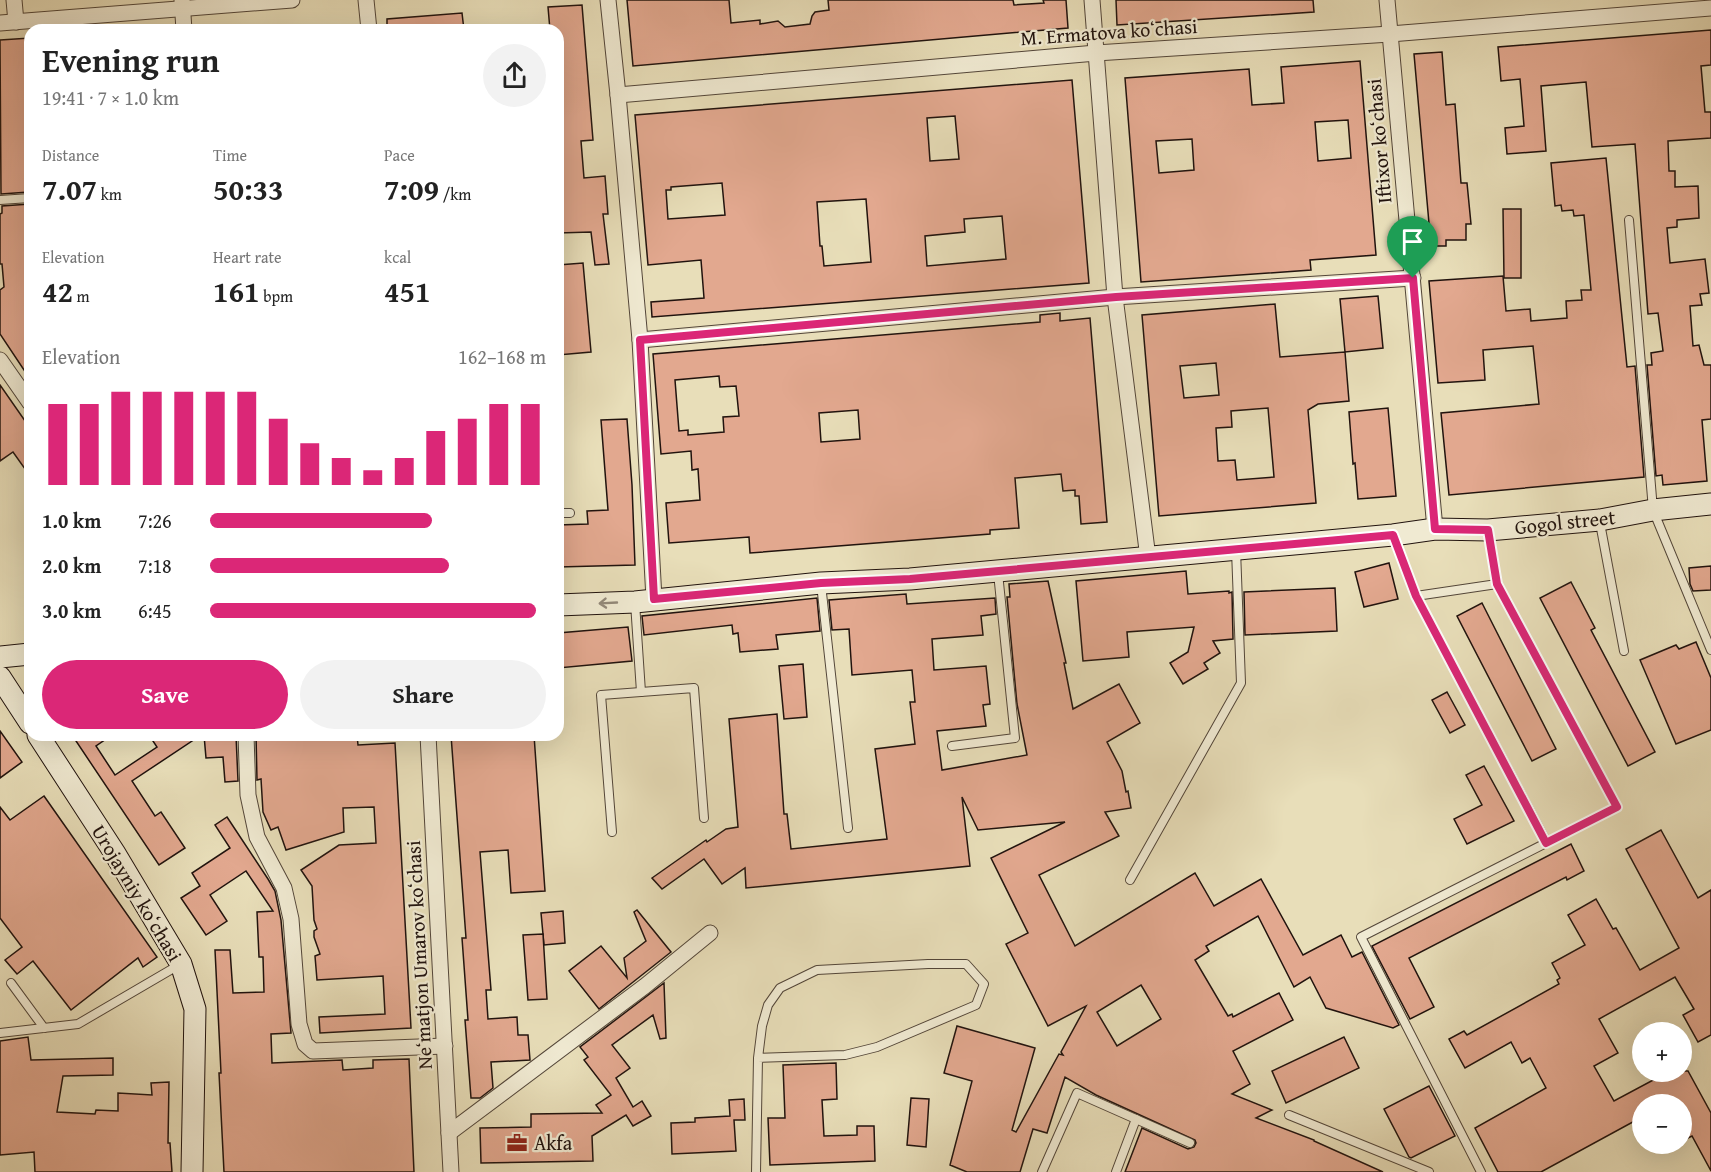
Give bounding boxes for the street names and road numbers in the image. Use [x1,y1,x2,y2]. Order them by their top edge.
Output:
street label: M. Ermatova koʻchasi [1020,11,1199,52]
street label: Iftixor koʻchasi [1359,77,1398,205]
street label: Gogol street [1513,502,1617,541]
street label: Urоjayniy koʻchasi [85,819,190,967]
street label: Neʻmatjon Umarov koʻchasi [398,839,439,1070]

